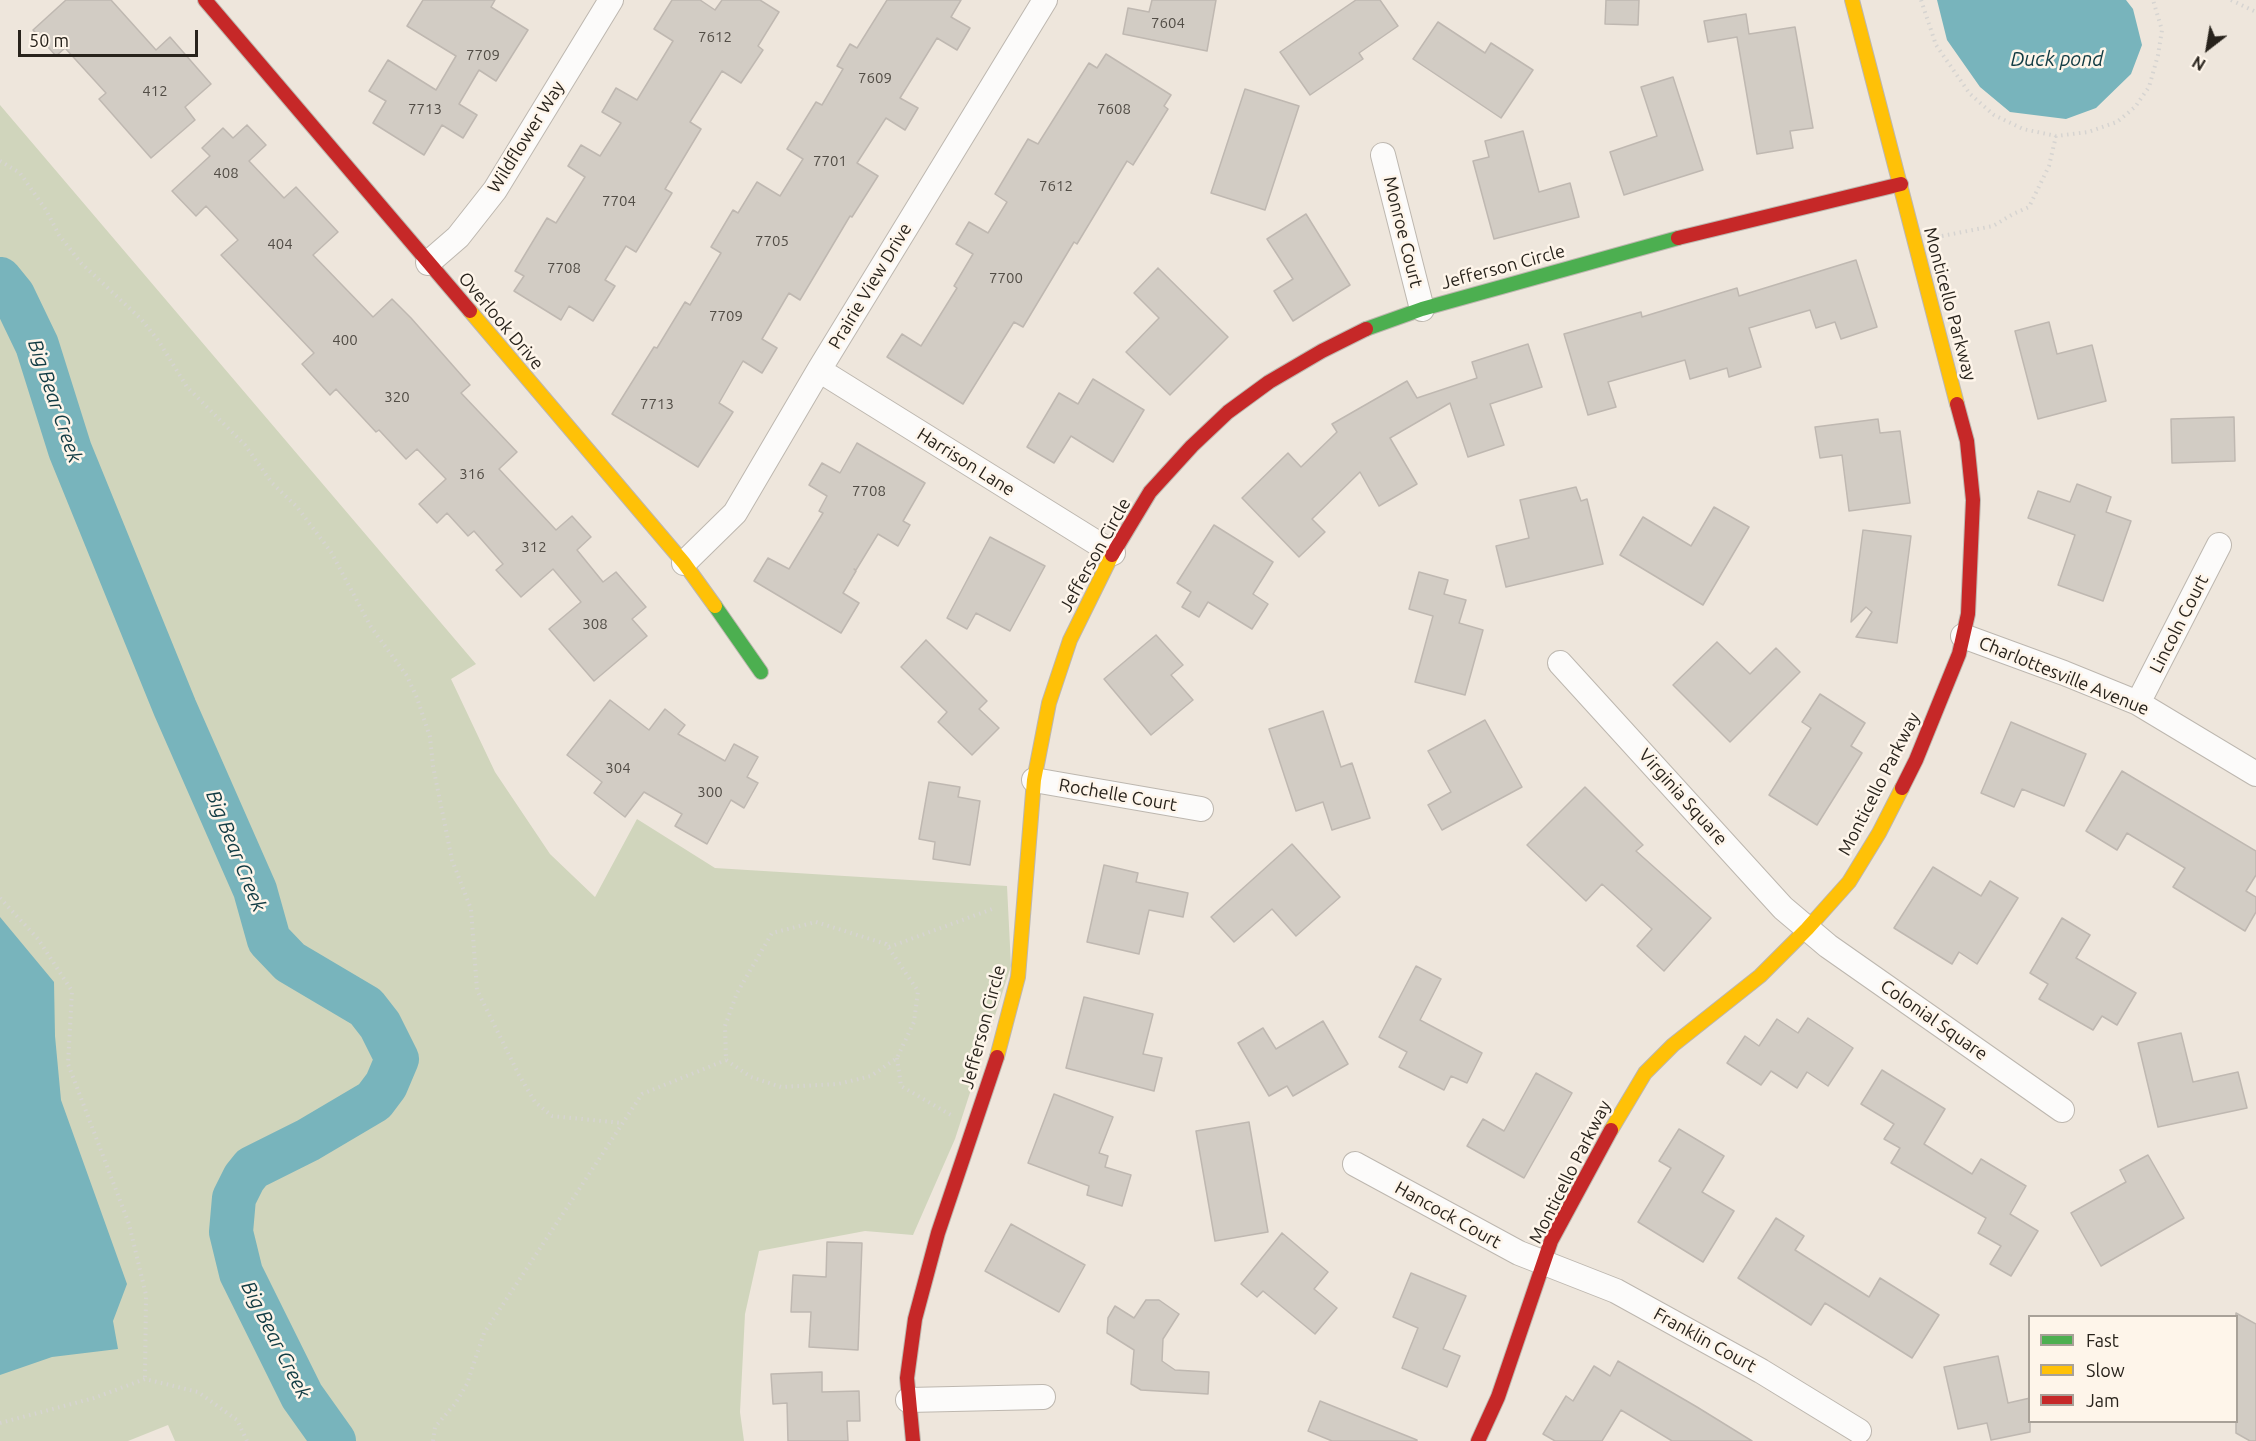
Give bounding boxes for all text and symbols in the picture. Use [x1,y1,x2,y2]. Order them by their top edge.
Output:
house number: 7604 [1151,14,1185,32]
scale bar [21,18,201,56]
north arrow [2178,18,2238,78]
house number: 7612 [698,28,732,46]
text: 50 m [29,30,69,50]
house number: 7709 [466,46,500,64]
water label: Duck pond [2011,47,2103,71]
text: N [2189,53,2208,74]
house number: 7609 [858,69,892,87]
street label: Wildflower Way [483,77,569,197]
house number: 412 [142,82,168,100]
house number: 7713 [408,100,442,118]
house number: 7608 [1097,100,1131,118]
house number: 7701 [813,152,847,170]
house number: 408 [213,164,239,182]
street label: Monroe Court [1379,174,1427,290]
house number: 7612 [1039,177,1073,195]
house number: 7704 [602,192,636,210]
street label: Prairie View Drive [824,219,916,353]
street label: Monticello Parkway [1919,225,1981,383]
house number: 7705 [755,232,789,250]
house number: 404 [267,235,293,253]
street label: Jefferson Circle [1439,240,1567,294]
house number: 7708 [547,259,581,277]
street label: Overlook Drive [454,268,548,374]
house number: 7700 [989,269,1023,287]
house number: 7709 [709,307,743,325]
house number: 400 [332,331,358,349]
water label: Big Bear Creek [23,336,87,466]
house number: 320 [384,388,410,406]
house number: 7713 [640,395,674,413]
street label: Harrison Lane [913,423,1019,501]
house number: 316 [459,465,485,483]
house number: 7708 [852,482,886,500]
street label: Jefferson Circle [1055,494,1135,616]
house number: 312 [521,538,547,556]
street label: Lincoln Court [2145,571,2213,677]
house number: 308 [582,615,608,633]
street label: Charlottesville Avenue [1976,632,2152,720]
street label: Monticello Parkway [1834,709,1924,859]
street label: Virginia Square [1634,744,1732,850]
house number: 304 [605,759,631,777]
street label: Rochelle Court [1057,774,1179,816]
house number: 300 [697,783,723,801]
water label: Big Bear Creek [201,787,271,915]
street label: Jefferson Circle [956,963,1010,1091]
street label: Colonial Square [1876,975,1992,1065]
street label: Monticello Parkway [1525,1097,1615,1247]
street label: Hancock Court [1391,1177,1505,1253]
water label: Big Bear Creek [236,1277,316,1403]
street label: Franklin Court [1650,1303,1760,1377]
legend [2028,1315,2238,1423]
text: Fast [2086,1330,2119,1350]
text: Slow [2086,1360,2125,1380]
text: Jam [2086,1390,2120,1410]

